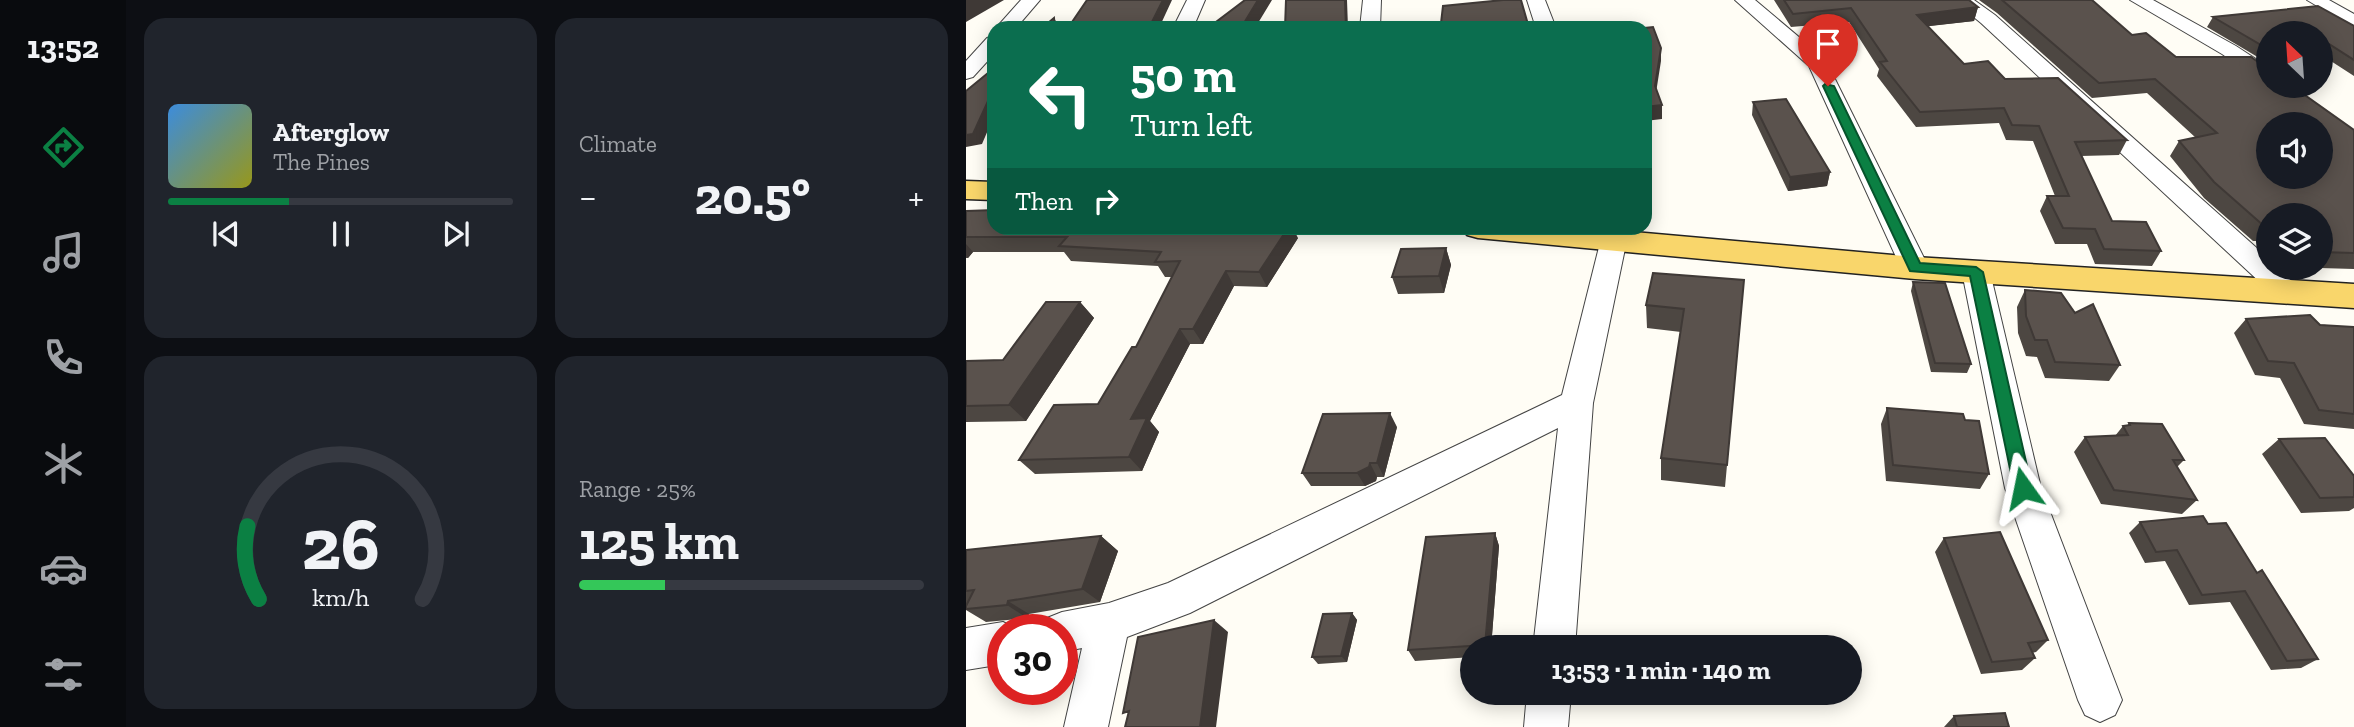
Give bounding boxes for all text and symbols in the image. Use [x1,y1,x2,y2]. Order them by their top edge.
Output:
pin [1798,14,1858,86]
north arrow [2256,21,2333,98]
map controls [2256,21,2333,280]
icon: arrive [1809,25,1847,63]
text: 13:52 [27,28,99,66]
text: 50 m [1130,46,1236,105]
icon: left [1015,49,1106,140]
text: Turn left [1130,106,1252,144]
button: sound [2256,112,2333,189]
text: Afterglow [273,116,389,148]
icon: directions [39,123,88,172]
text: Climate [579,130,657,158]
text: The Pines [273,148,370,176]
text: 20.5° [695,165,810,227]
text: − [579,174,597,220]
text: + [908,174,924,220]
icon: right [1087,182,1125,220]
text: Then [1015,185,1073,217]
button: layers [2256,203,2333,280]
icon: previous [207,215,245,253]
icon: pause [322,215,360,253]
icon: next [437,215,475,253]
icon: music [39,228,88,277]
icon: phone [39,333,88,382]
icon: climate [39,439,88,488]
position arrow [1986,451,2060,525]
text: Range · 25% [579,475,696,503]
text: 26 [301,500,380,588]
text: 125 km [579,510,739,572]
icon: car [39,544,88,593]
text: km/h [312,581,369,611]
speed limit sign: 30 [987,614,1078,705]
icon: filters [39,650,88,699]
text: 13:53 · 1 min · 140 m [1552,654,1770,686]

